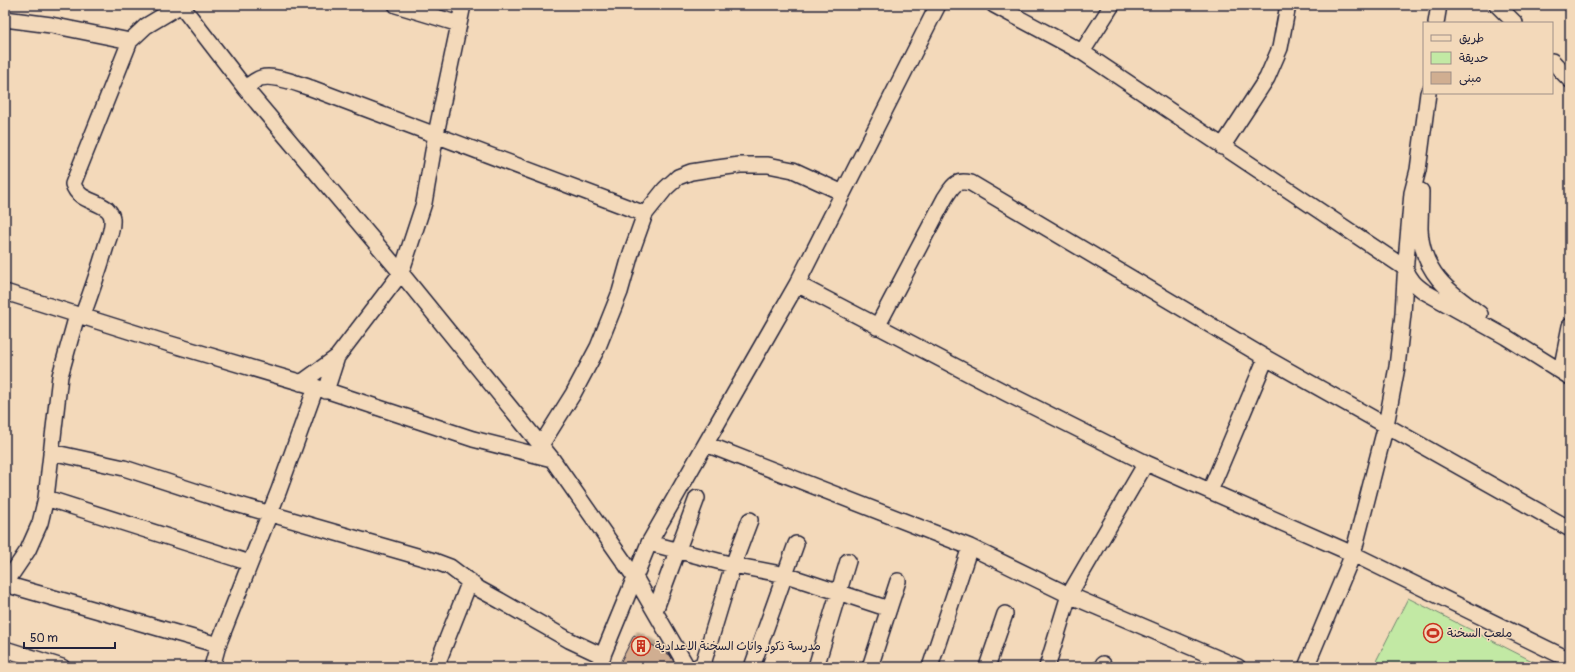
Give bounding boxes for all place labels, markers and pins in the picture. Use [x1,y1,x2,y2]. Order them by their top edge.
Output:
sports icon: ملعب السخنة [1422,622,1444,644]
place label: ملعب السخنة [1447,626,1512,641]
building icon: مدرسة ذكور واناث السخنة الاعدادية [630,635,652,657]
place label: مدرسة ذكور واناث السخنة الاعدادية [655,639,821,654]

